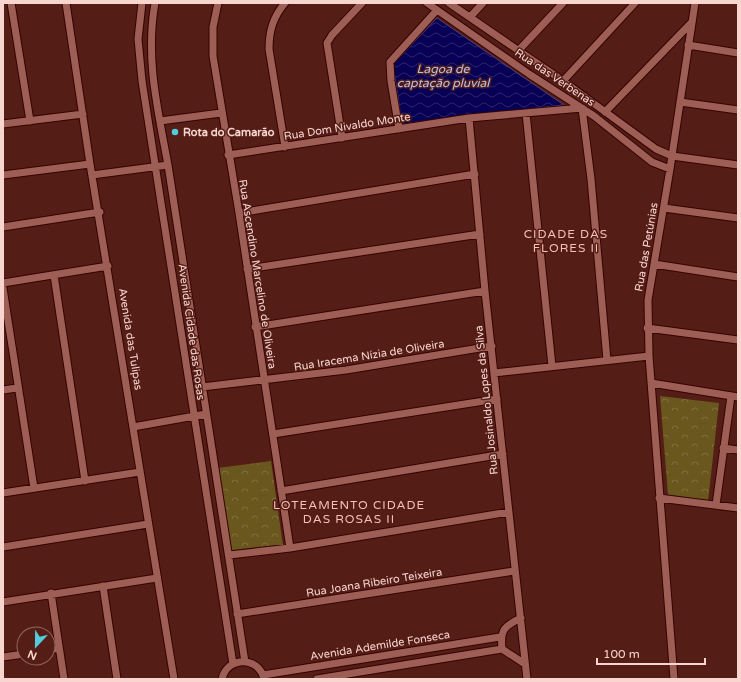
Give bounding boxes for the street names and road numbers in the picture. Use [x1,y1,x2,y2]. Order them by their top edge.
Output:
street label: Rua das Verbenas [512,46,597,109]
street label: Rua Dom Nivaldo Monte [283,110,411,143]
street label: Rua Ascendino Marcelino de Oliveira [236,178,279,370]
street label: Rua das Petúnias [632,202,661,293]
street label: Avenida Cidade das Rosas [176,263,207,401]
street label: Avenida das Tulipas [116,287,145,391]
street label: Rua Josinaldo Lopes da Silva [472,325,501,475]
street label: Rua Iracema Nízia de Oliveira [293,337,445,374]
street label: Rua Joana Ribeiro Teixeira [305,565,443,600]
street label: Avenida Ademilde Fonseca [309,628,451,663]

